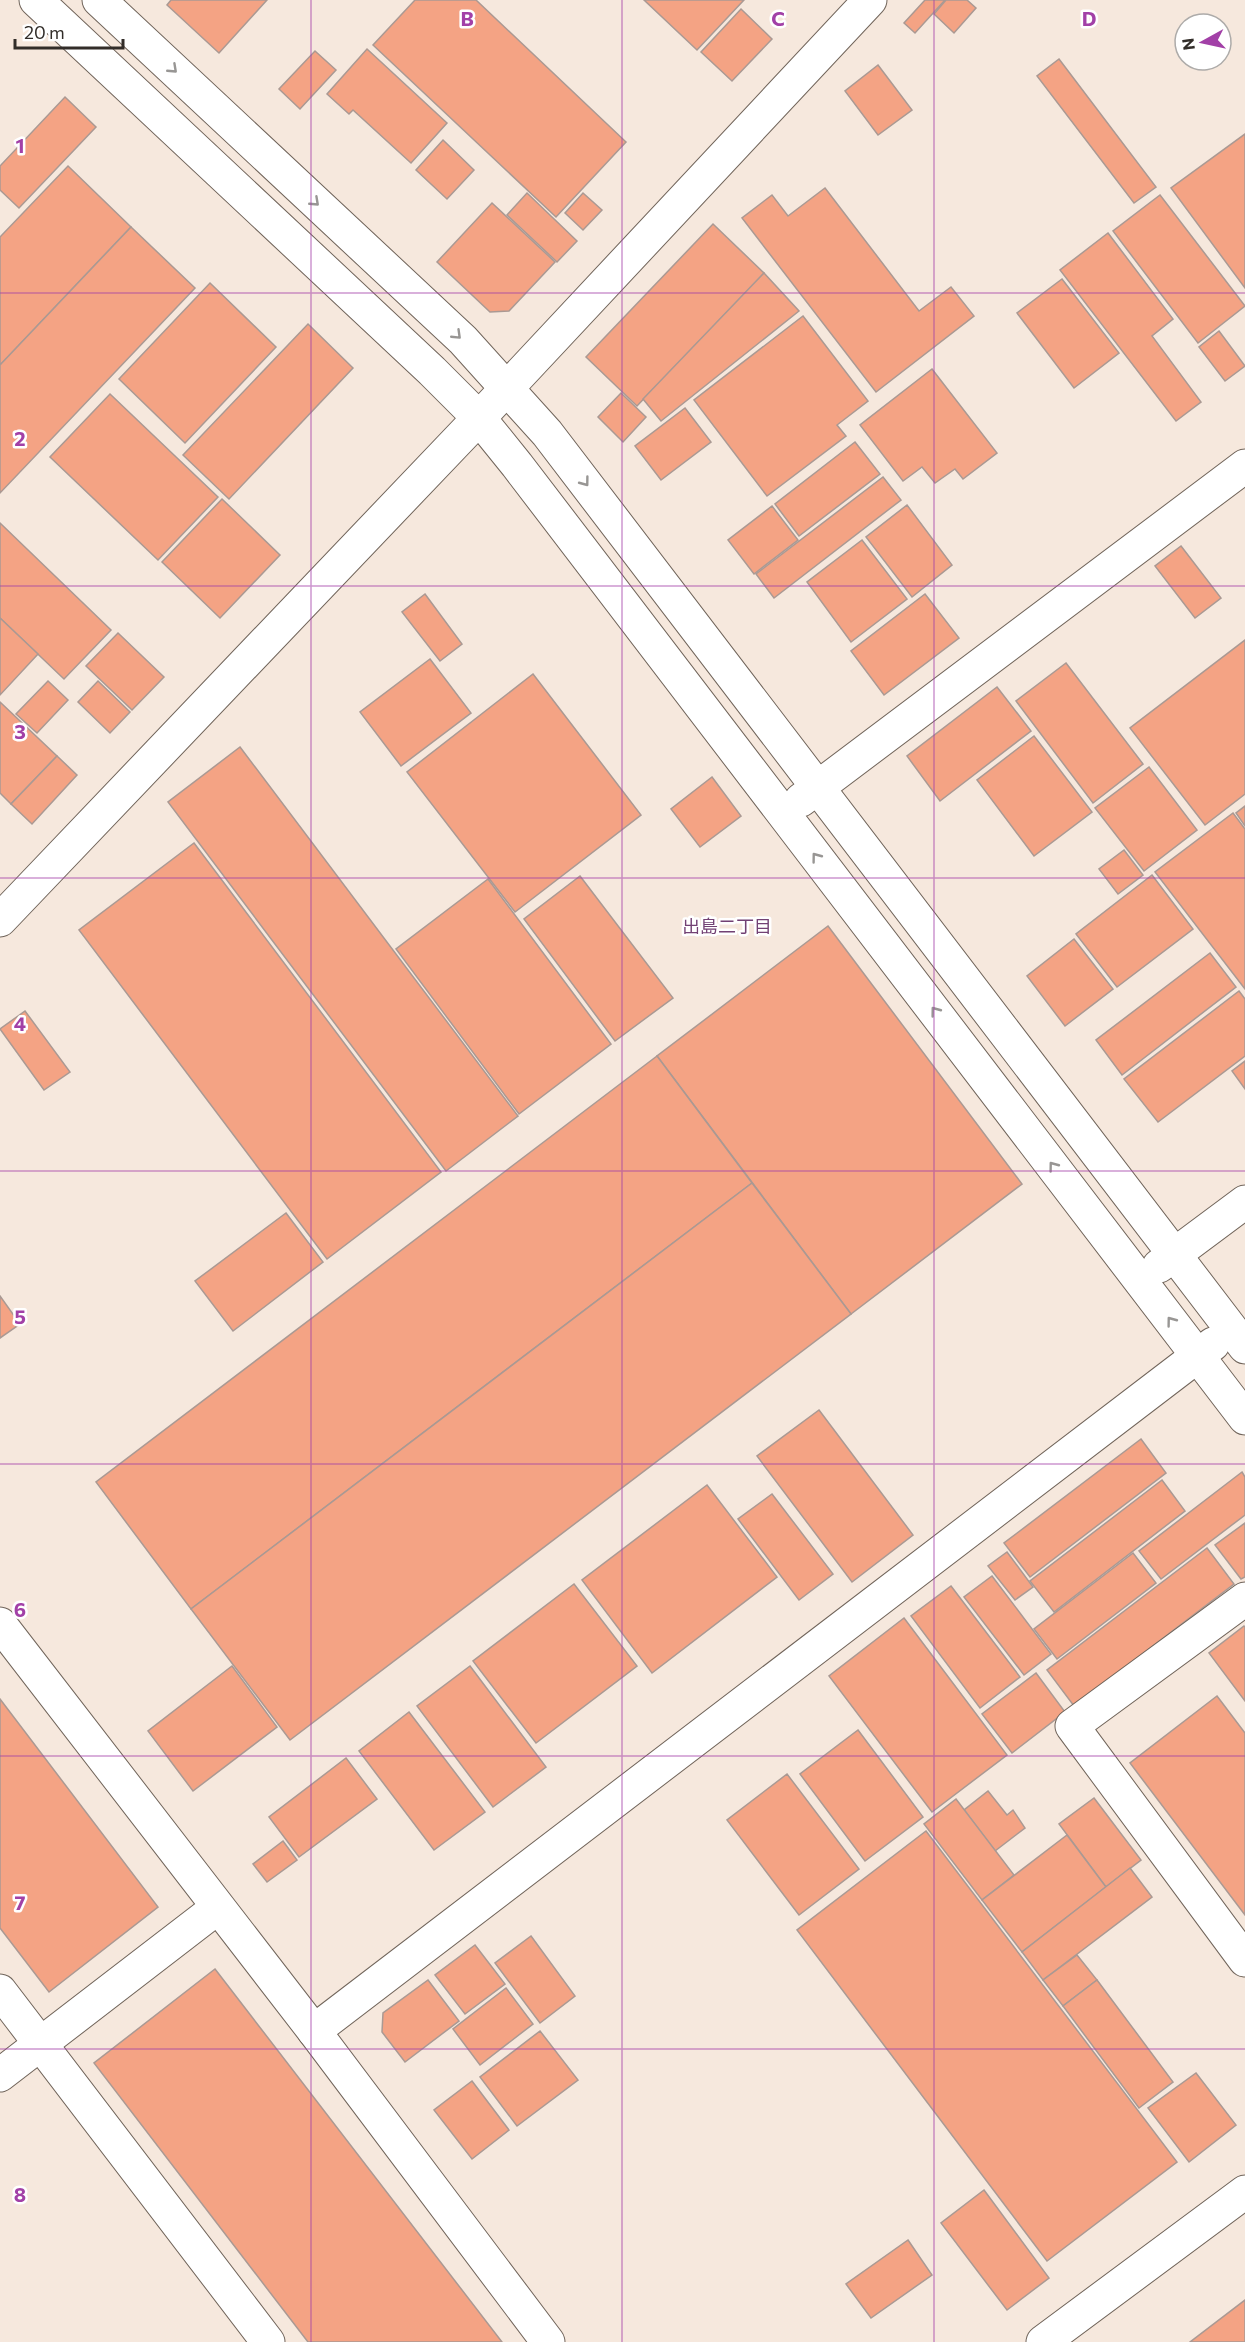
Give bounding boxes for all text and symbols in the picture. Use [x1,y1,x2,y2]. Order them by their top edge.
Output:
text: B [460,6,474,30]
text: C [771,6,785,30]
text: D [1082,6,1096,30]
scale bar [15,12,123,50]
north arrow [1173,12,1233,72]
text: 20 m [24,21,65,43]
text: N [1177,37,1198,51]
one-way arrow [165,61,176,72]
text: 1 [15,133,25,157]
one-way arrow [308,195,319,206]
one-way arrow [451,328,461,339]
text: 2 [14,426,26,450]
one-way arrow [577,476,588,487]
text: 3 [14,719,26,743]
one-way arrow [813,852,824,863]
district label: 出島二丁目 [682,915,772,937]
one-way arrow [931,1007,942,1018]
text: 4 [14,1011,26,1035]
one-way arrow [1050,1162,1061,1173]
text: 5 [14,1304,26,1328]
one-way arrow [1168,1317,1179,1328]
text: 6 [14,1597,26,1621]
text: 7 [15,1890,26,1914]
text: 8 [14,2182,26,2206]

